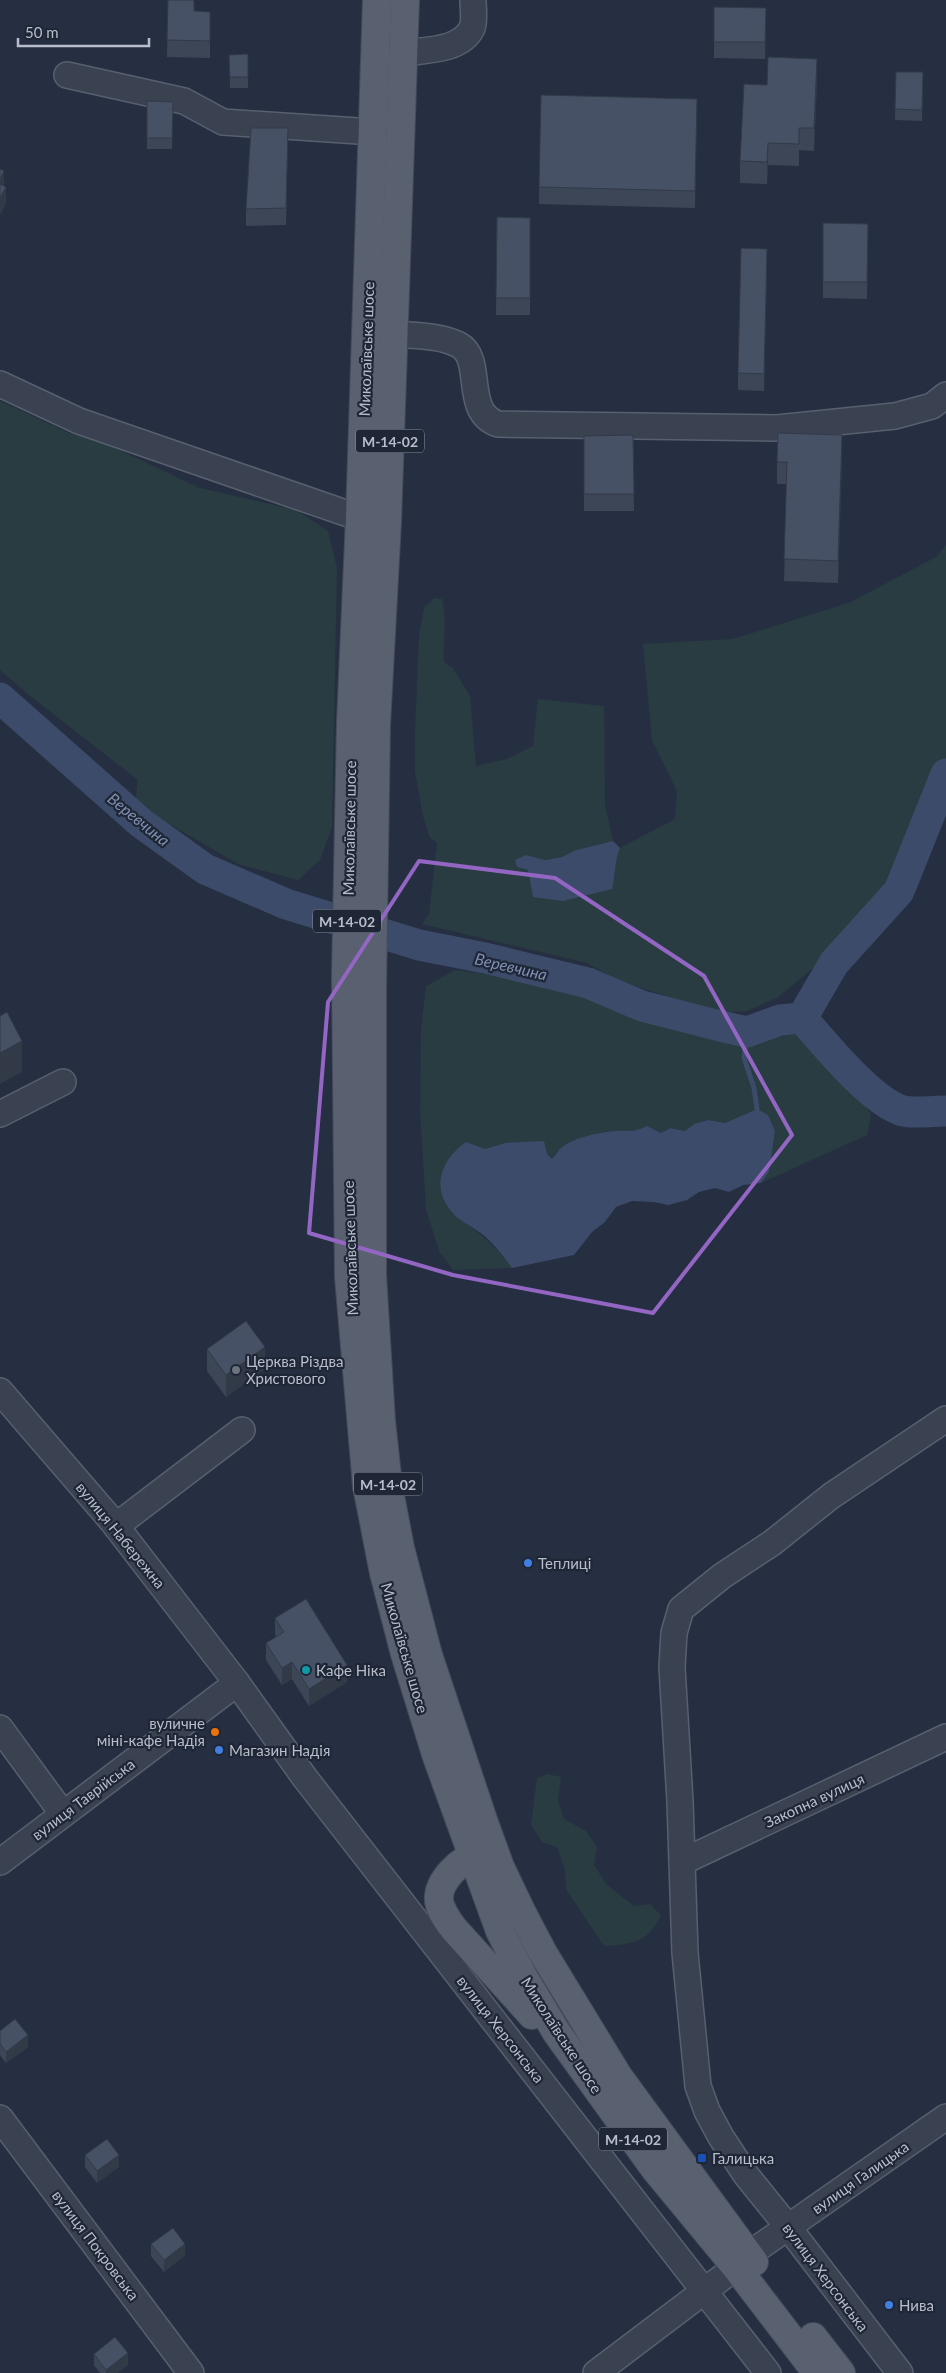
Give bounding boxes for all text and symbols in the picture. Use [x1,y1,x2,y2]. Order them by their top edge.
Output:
scale bar [18,15,149,47]
text: 50 m [25,23,59,41]
street label: Миколаївське шосе [355,281,377,417]
road number: М-14-02 [356,430,424,452]
street label: Миколаївське шосе [339,760,359,896]
water label: Веревчина [104,788,174,850]
road number: М-14-02 [313,909,381,932]
water label: Веревчина [473,948,549,984]
street label: Миколаївське шосе [339,1180,361,1316]
place label: Церква Різдва Христового [246,1352,344,1387]
marker: Церква Різдва Христового [230,1364,242,1376]
road number: М-14-02 [354,1472,422,1496]
street label: вулиця Набережна [73,1478,169,1592]
place label: Теплиці [538,1554,591,1572]
marker: Теплиці [522,1557,534,1569]
street label: Миколаївське шосе [378,1581,432,1715]
place label: Кафе Ніка [316,1661,386,1679]
marker: Кафе Ніка [300,1664,312,1676]
place label: вуличне міні-кафе Надія [97,1714,205,1749]
marker: вуличне міні-кафе Надія [209,1726,221,1738]
place label: Магазин Надія [229,1741,330,1759]
marker: Магазин Надія [213,1744,225,1756]
street label: вулиця Таврійська [28,1754,138,1844]
street label: Закопна вулиця [761,1769,867,1831]
street label: вулиця Херсонська [454,1972,548,2086]
street label: Миколаївське шосе [518,1974,606,2097]
road number: М-14-02 [599,2128,667,2150]
street label: вулиця Галицька [808,2137,912,2217]
place label: Галицька [712,2149,774,2167]
marker: Галицька [696,2152,708,2164]
street label: вулиця Покровська [49,2186,143,2304]
street label: вулиця Херсонська [779,2219,873,2335]
place label: Нива [899,2296,934,2314]
marker: Нива [883,2299,895,2311]

